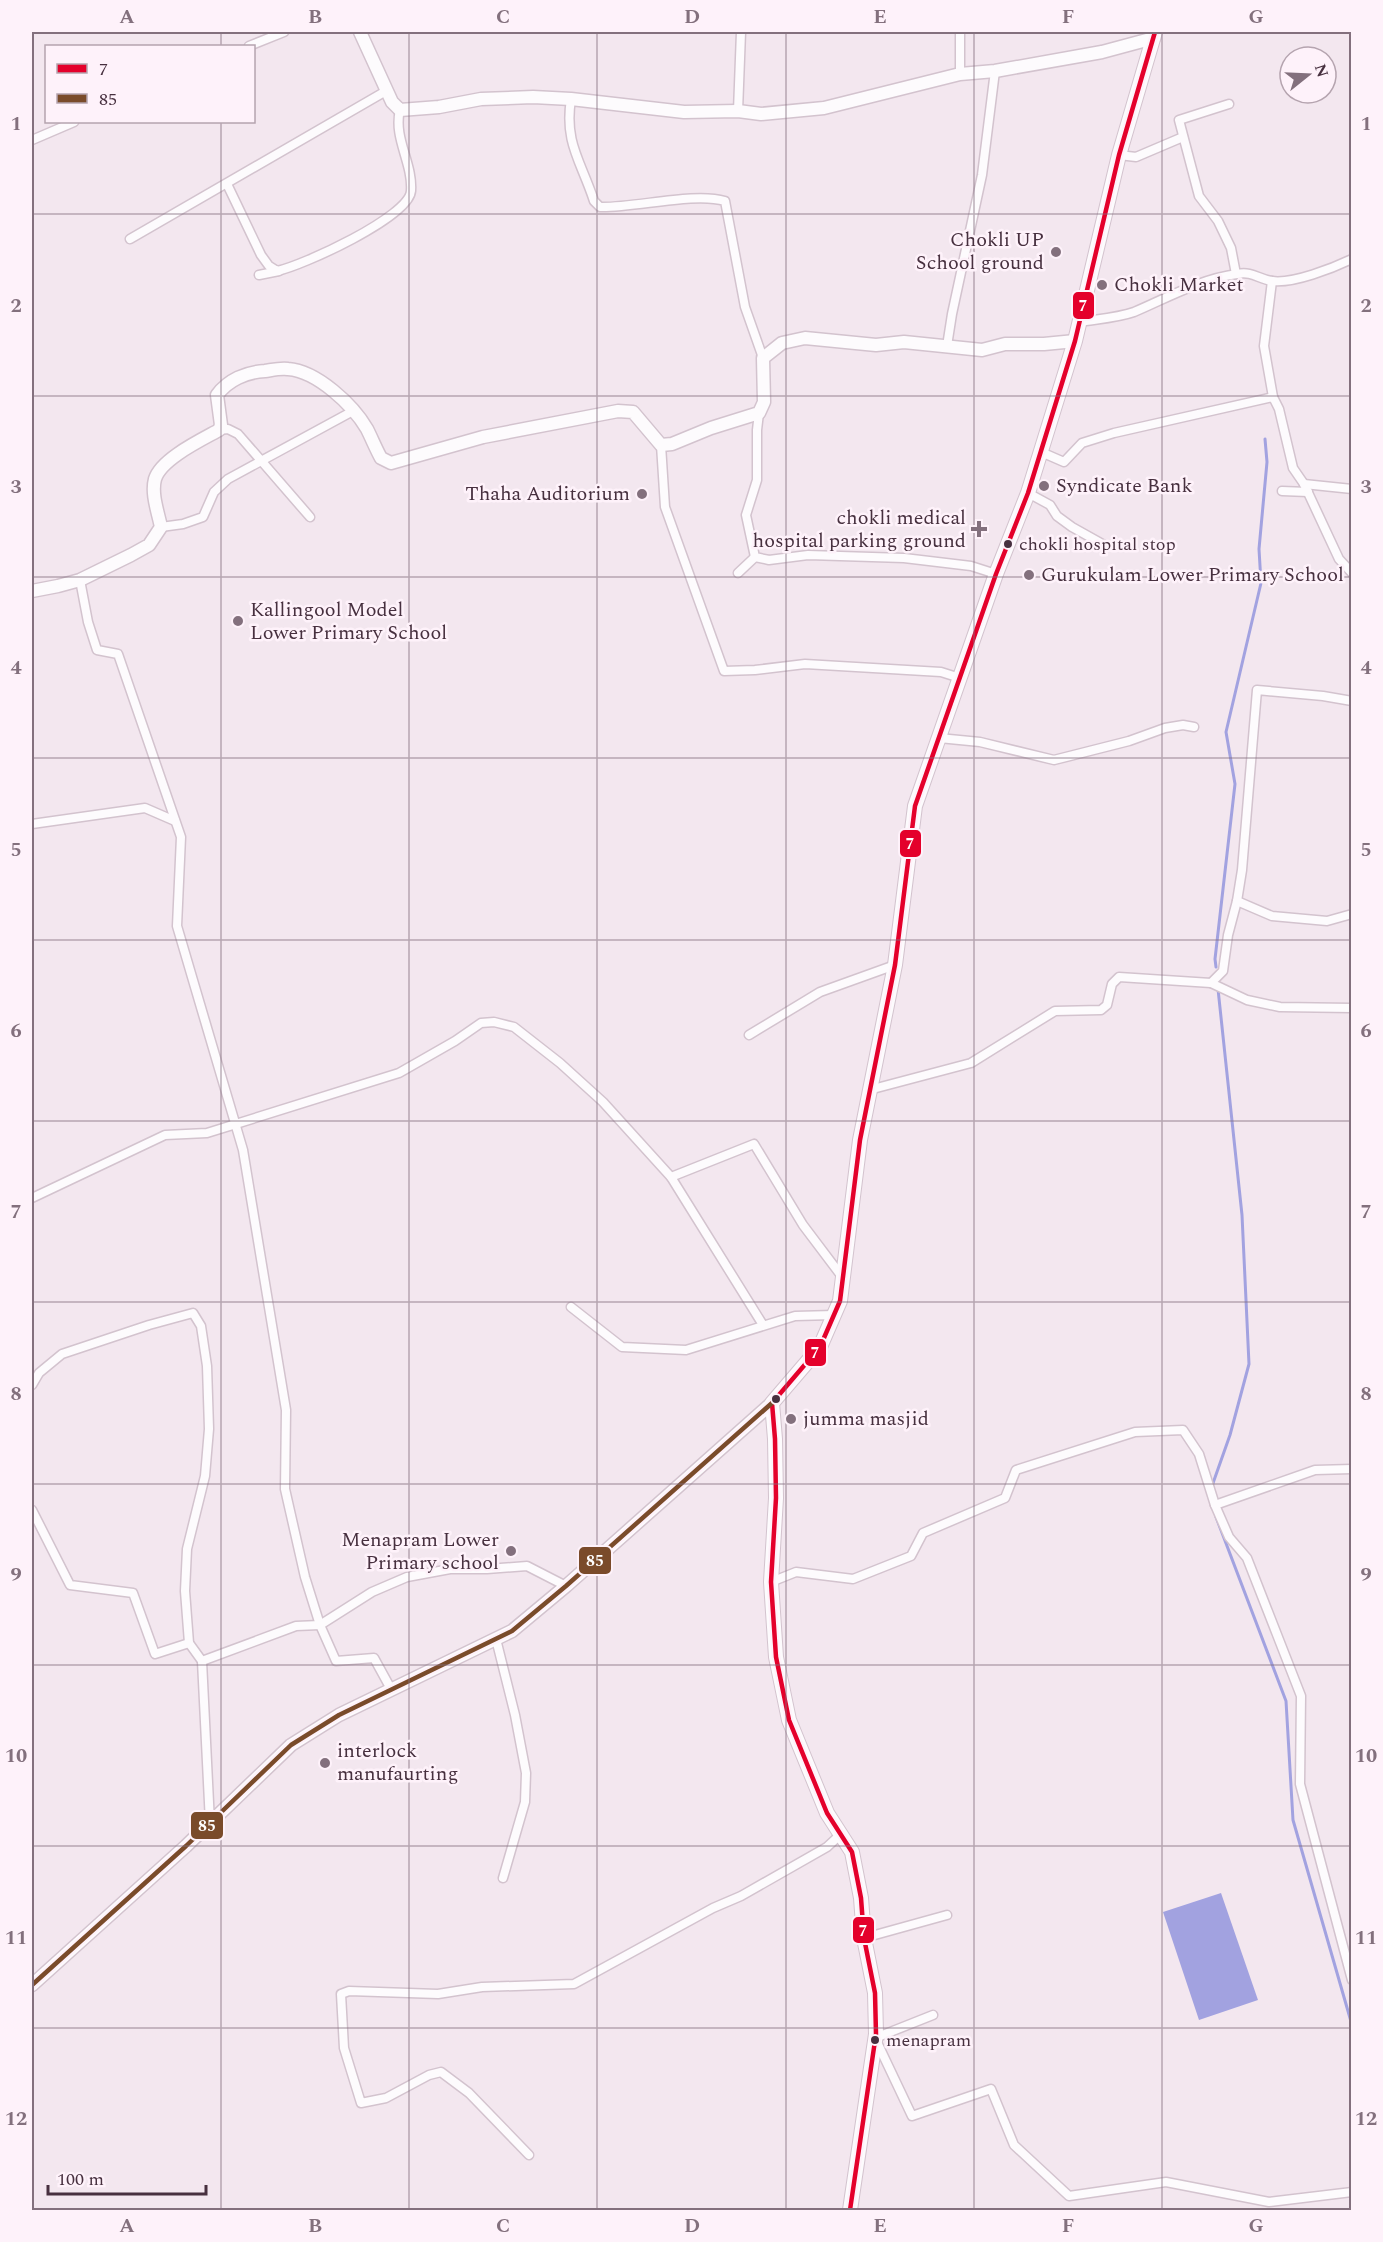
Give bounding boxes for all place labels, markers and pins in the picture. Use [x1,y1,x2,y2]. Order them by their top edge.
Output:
place label: Chokli UP School ground [916,225,1044,278]
marker: Chokli UP School ground [1049,245,1063,259]
place label: Chokli Market [1114,270,1243,300]
marker: Chokli Market [1095,278,1109,292]
place label: Syndicate Bank [1056,471,1193,501]
place label: Thaha Auditorium [465,479,630,509]
marker: Syndicate Bank [1037,479,1051,493]
marker: Thaha Auditorium [635,487,649,501]
place label: chokli medical hospital parking ground [753,503,966,556]
marker: chokli medical hospital parking ground [970,520,988,538]
place label: chokli hospital stop [1019,531,1176,558]
marker: chokli hospital stop [1002,538,1014,550]
place label: Gurukulam Lower Primary School [1041,560,1344,590]
marker: Gurukulam Lower Primary School [1022,568,1036,582]
place label: Kallingool Model Lower Primary School [250,595,447,648]
marker: Kallingool Model Lower Primary School [231,614,245,628]
unlabelled marker [770,1393,782,1405]
place label: jumma masjid [803,1404,929,1434]
marker: jumma masjid [784,1412,798,1426]
place label: Menapram Lower Primary school [341,1525,499,1578]
marker: Menapram Lower Primary school [504,1544,518,1558]
place label: interlock manufaurting [337,1736,458,1789]
marker: interlock manufaurting [318,1756,332,1770]
place label: menapram [886,2027,971,2054]
marker: menapram [869,2034,881,2046]

